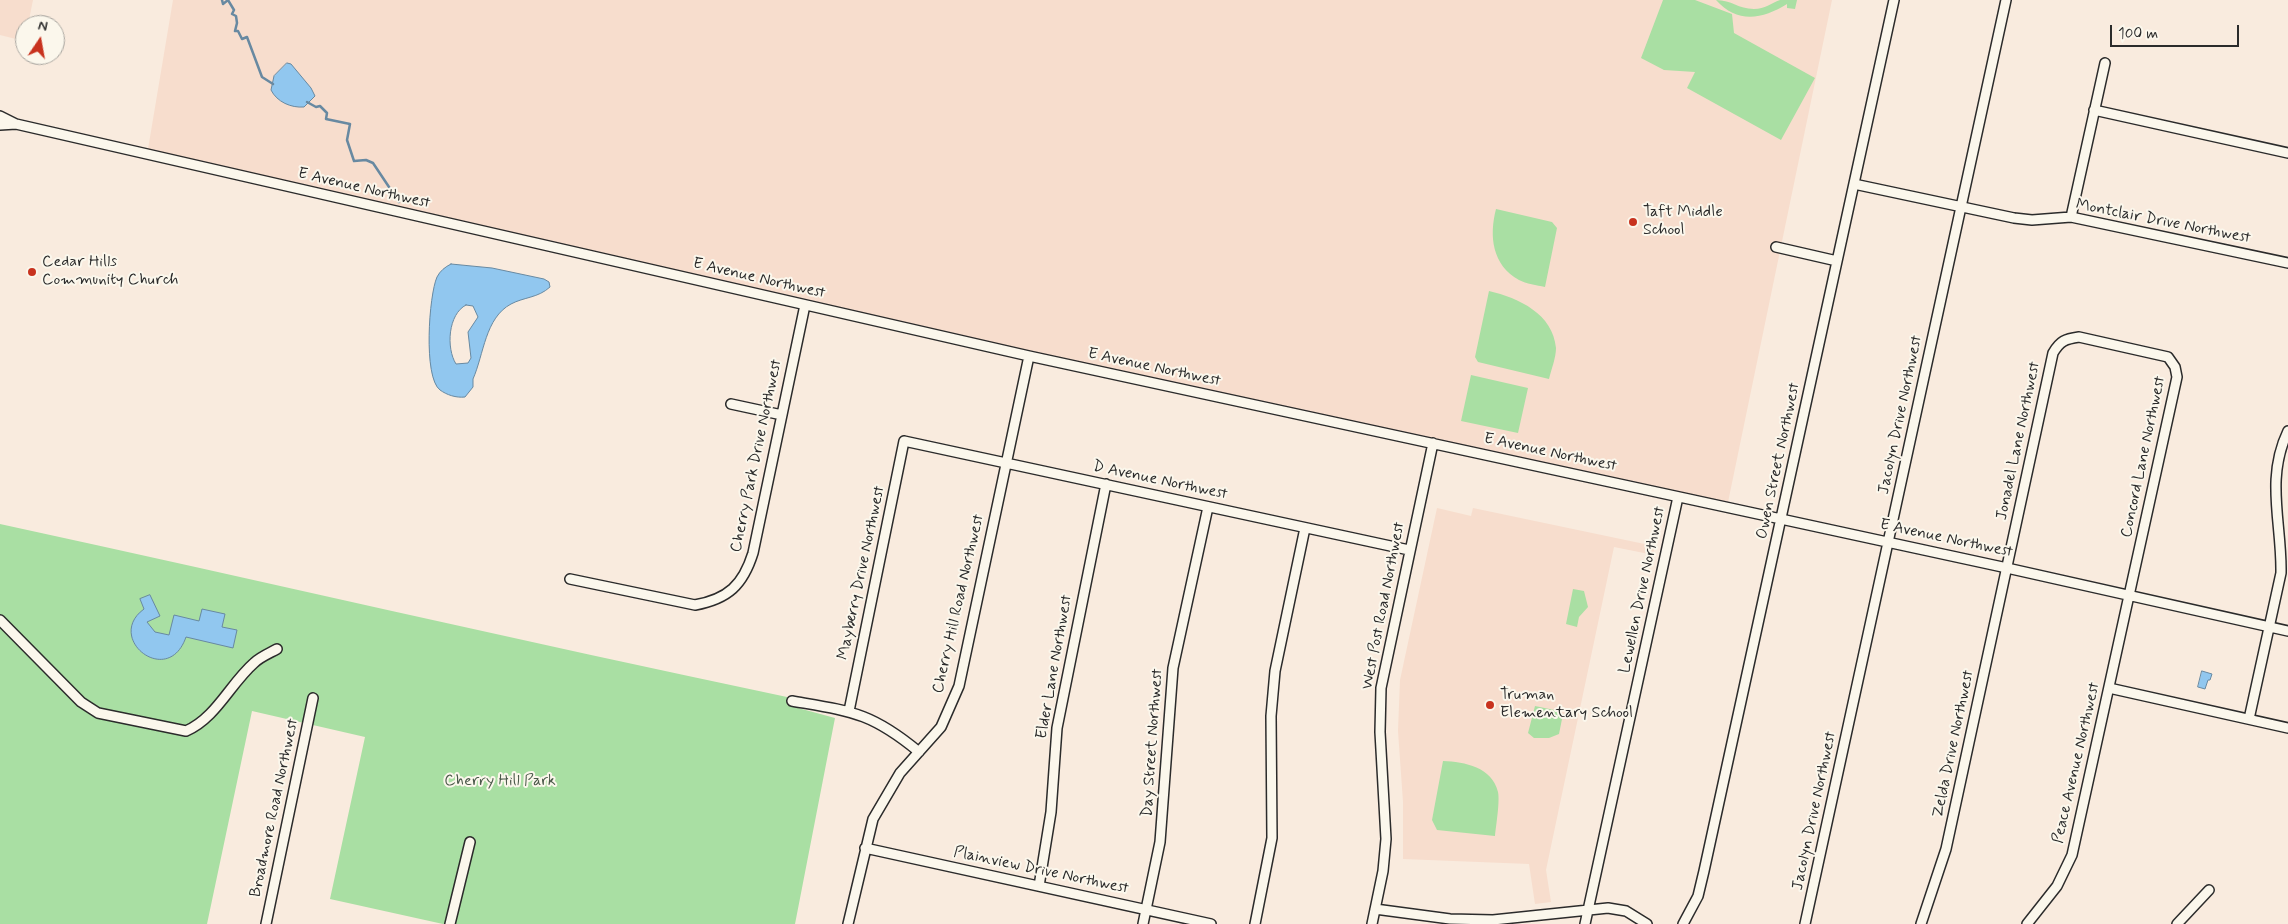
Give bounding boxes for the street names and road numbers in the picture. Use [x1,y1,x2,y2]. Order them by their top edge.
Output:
street label: E Avenue Northwest [296,164,432,214]
street label: Montclair Drive Northwest [2074,196,2252,248]
street label: E Avenue Northwest [691,254,827,304]
street label: Jacolyn Drive Northwest [1875,334,1927,496]
street label: E Avenue Northwest [1086,345,1222,391]
street label: Cherry Park Drive Northwest [727,358,787,554]
street label: Jonadel Lane Northwest [1993,360,2045,522]
street label: Concord Lane Northwest [2118,375,2170,539]
street label: Owen Street Northwest [1753,381,1805,541]
street label: E Avenue Northwest [1482,430,1618,476]
street label: D Avenue Northwest [1091,457,1229,505]
street label: Mayberry Drive Northwest [834,484,890,662]
street label: Lewellen Drive Northwest [1616,505,1670,675]
street label: Cherry Hill Road Northwest [929,513,989,695]
street label: E Avenue Northwest [1878,516,2014,562]
street label: West Post Road Northwest [1358,521,1410,691]
street label: Elder Lane Northwest [1033,593,1077,741]
street label: Day Street Northwest [1138,668,1168,818]
street label: Zelda Drive Northwest [1929,668,1979,820]
street label: Peace Avenue Northwest [2049,681,2105,845]
street label: Broadmore Road Northwest [247,717,303,899]
street label: Jacolyn Drive Northwest [1789,730,1841,892]
street label: Plainview Drive Northwest [952,843,1130,899]

